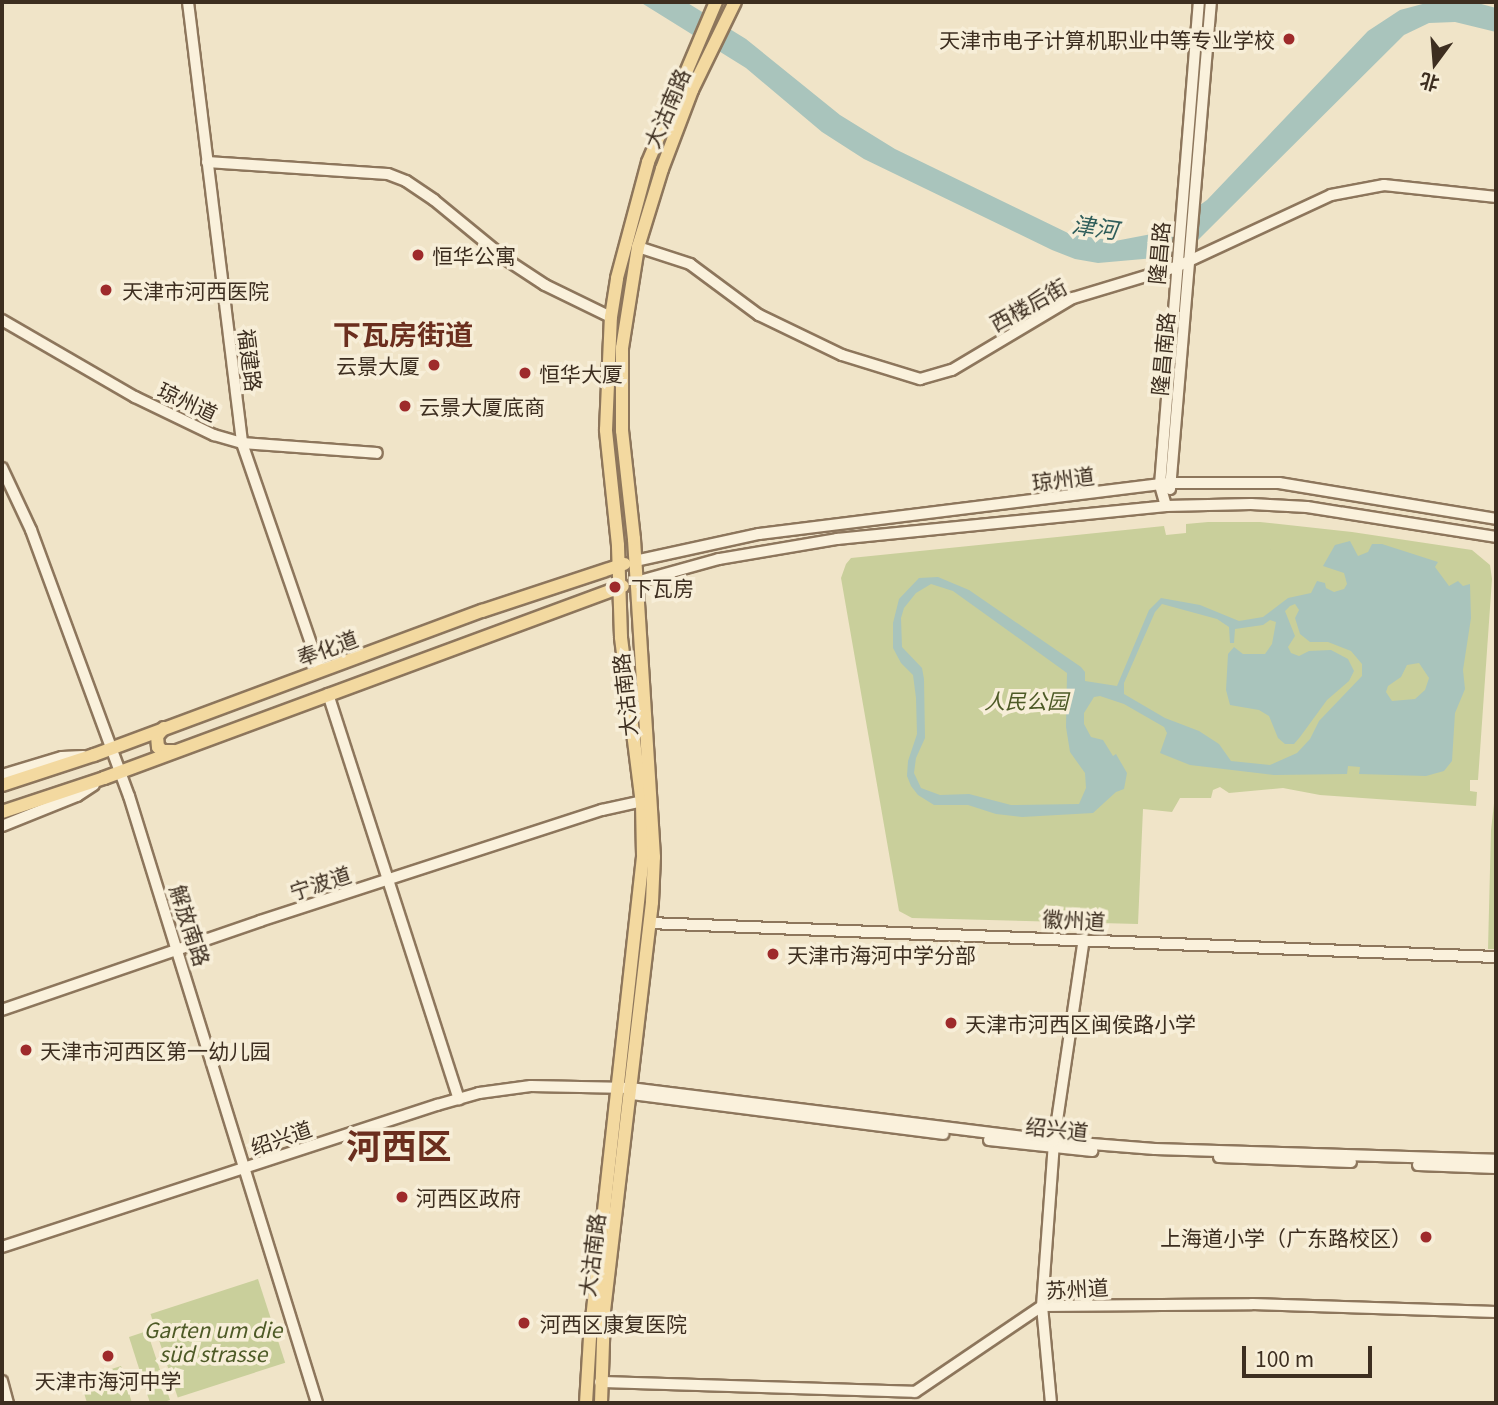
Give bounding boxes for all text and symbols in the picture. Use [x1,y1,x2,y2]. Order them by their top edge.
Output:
place label: 天津市电子计算机职业中等专业学校 [939,26,1275,52]
north arrow [1400,28,1470,98]
marker: 天津市电子计算机职业中等专业学校 [1281,31,1297,47]
street label: 大沽南路 [638,64,694,152]
text: 北 [1416,68,1442,99]
water label: 津河 [1070,209,1120,243]
street label: 隆昌路 [1143,221,1173,285]
place label: 恒华公寓 [432,242,516,268]
marker: 恒华公寓 [410,247,426,263]
street label: 西楼后街 [985,273,1071,335]
place label: 天津市河西医院 [122,277,269,303]
marker: 天津市河西医院 [96,280,116,300]
street label: 隆昌南路 [1146,311,1178,397]
district label: 下瓦房街道 [333,316,473,350]
street label: 福建路 [235,327,267,393]
place label: 云景大厦 [336,352,420,378]
marker: 云景大厦 [426,357,442,373]
place label: 恒华大厦 [539,360,623,386]
marker: 恒华大厦 [517,365,533,381]
street label: 琼州道 [154,376,222,426]
place label: 云景大厦底商 [419,393,545,419]
marker: 云景大厦底商 [397,398,413,414]
street label: 琼州道 [1030,462,1096,494]
place label: 下瓦房 [631,574,694,600]
marker: 下瓦房 [605,577,625,597]
street label: 奉化道 [293,624,361,670]
street label: 大沽南路 [607,652,641,738]
park label: 人民公园 [984,687,1068,713]
street label: 宁波道 [286,860,354,904]
street label: 解放南路 [166,881,216,969]
street label: 徽州道 [1042,905,1106,933]
place label: 天津市海河中学分部 [787,941,976,967]
marker: 天津市海河中学分部 [765,946,781,962]
place label: 天津市河西区闽侯路小学 [965,1010,1196,1036]
marker: 天津市河西区闽侯路小学 [943,1015,959,1031]
place label: 天津市河西区第一幼儿园 [40,1037,271,1063]
marker: 天津市河西区第一幼儿园 [18,1042,34,1058]
street label: 绍兴道 [1024,1112,1090,1144]
street label: 绍兴道 [247,1115,315,1159]
district label: 河西区 [347,1123,451,1165]
place label: 河西区政府 [416,1184,521,1210]
marker: 河西区政府 [394,1189,410,1205]
street label: 大沽南路 [573,1212,609,1298]
place label: 上海道小学（广东路校区） [1160,1224,1412,1250]
marker: 上海道小学（广东路校区） [1418,1229,1434,1245]
street label: 苏州道 [1045,1274,1109,1302]
place label: 河西区康复医院 [540,1310,687,1336]
marker: 河西区康复医院 [514,1313,534,1333]
park label: Garten um die süd strasse [144,1316,282,1366]
scale bar [1246,1332,1376,1376]
text: 100 m [1255,1343,1314,1373]
marker: 天津市海河中学 [100,1348,116,1364]
place label: 天津市海河中学 [35,1367,181,1393]

